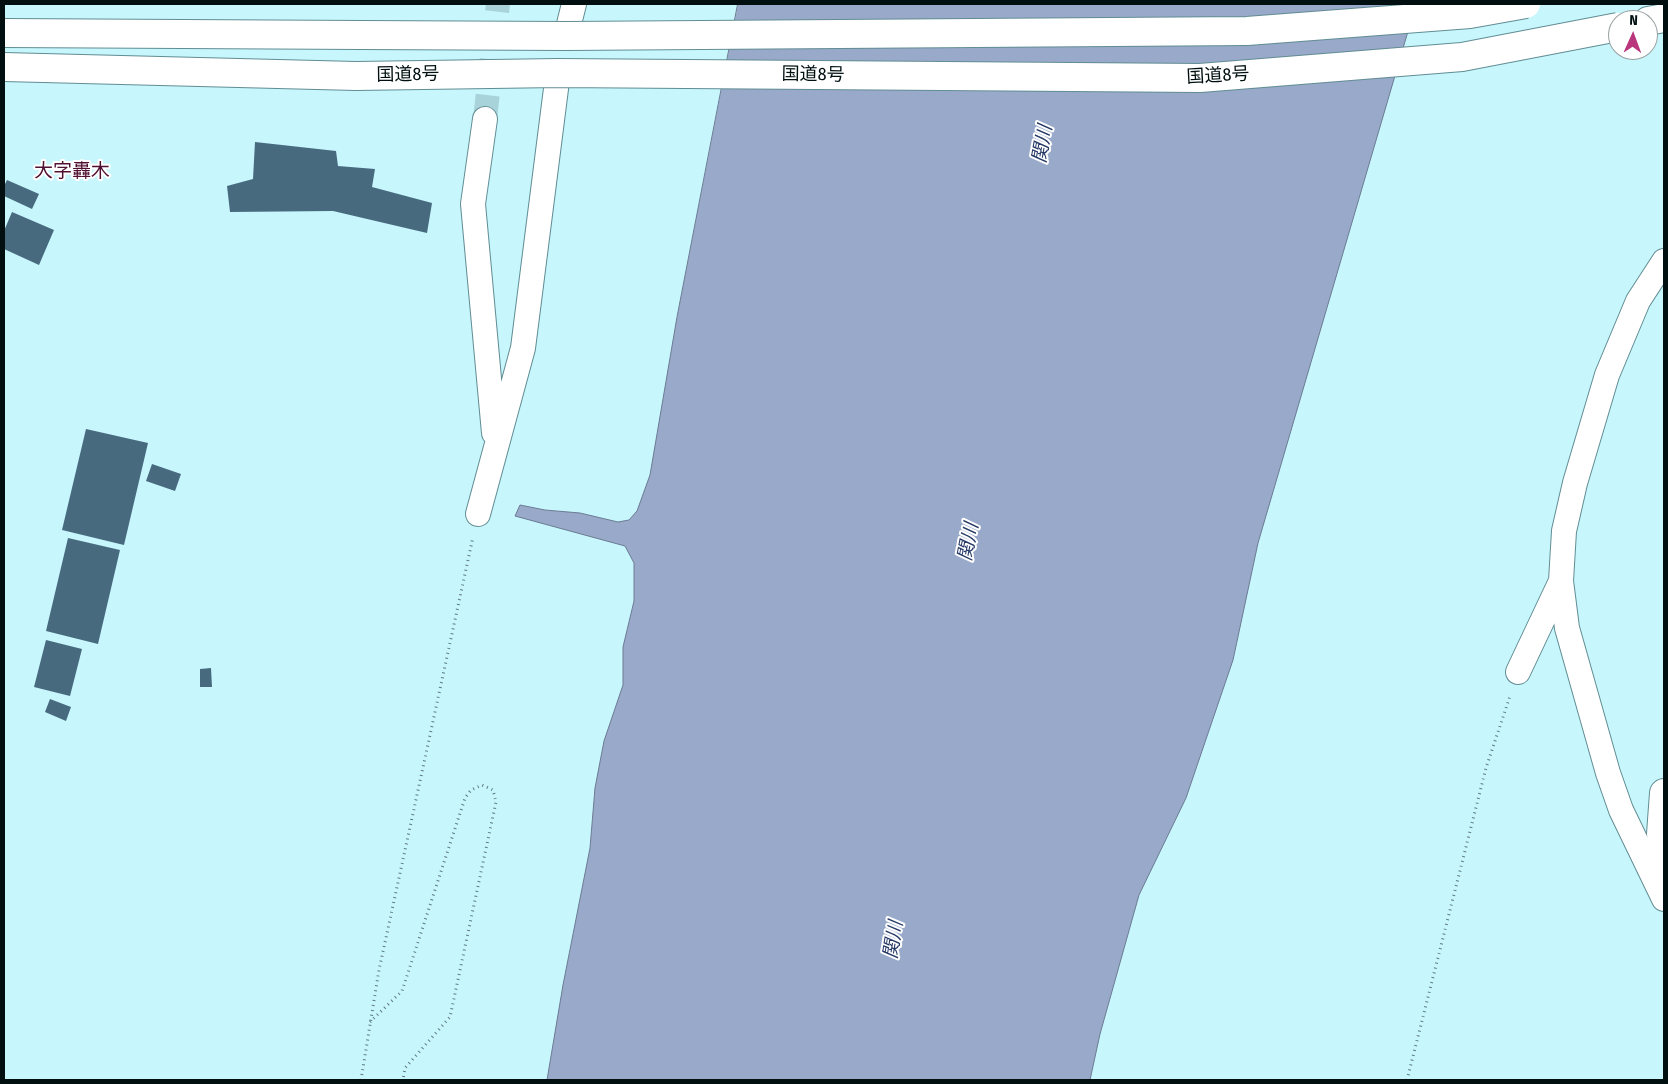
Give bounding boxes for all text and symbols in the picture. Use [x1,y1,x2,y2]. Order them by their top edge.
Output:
north arrow [1608,10,1658,60]
text: N [1629,12,1638,29]
street label: 国道8号 [376,64,440,86]
street label: 国道8号 [781,64,845,86]
street label: 国道8号 [1186,64,1250,88]
water label: 関川 [1028,123,1058,165]
district label: 大字轟木 [34,161,110,183]
water label: 関川 [954,521,984,563]
water label: 関川 [880,919,908,961]

